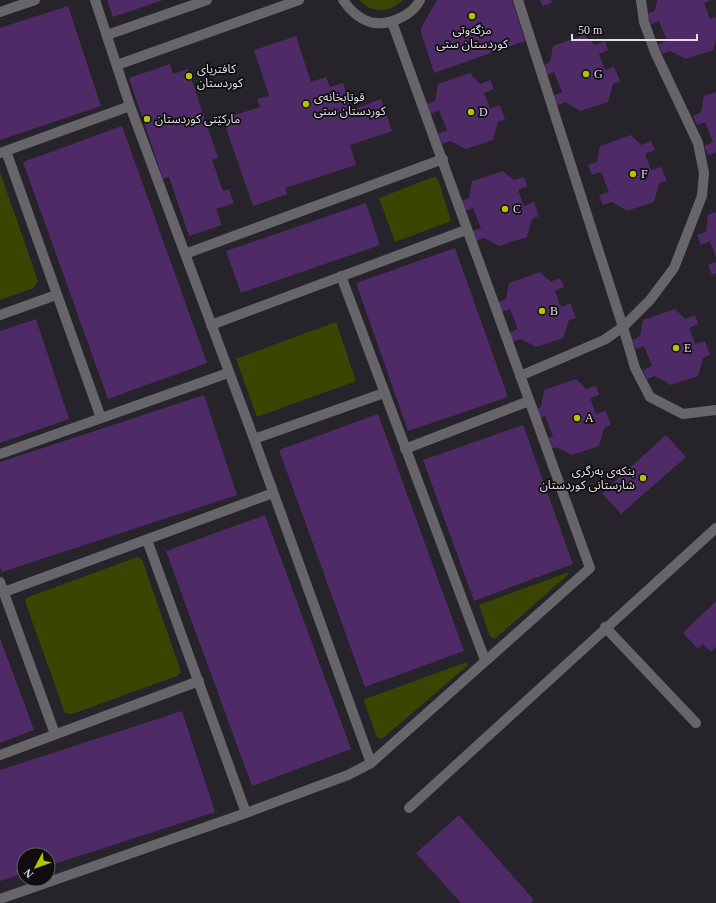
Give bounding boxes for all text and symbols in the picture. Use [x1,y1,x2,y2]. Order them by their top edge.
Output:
marker: مزگەوتی کوردستان ستی [467,11,477,21]
scale bar [572,16,697,42]
place label: مزگەوتی کوردستان ستی [436,23,509,51]
text: 50 m [578,23,603,37]
place label: کافتریای کوردستان [197,62,244,90]
place label: G [594,67,603,81]
marker: G [581,69,591,79]
marker: کافتریای کوردستان [184,71,194,81]
place label: قوتابخانەی کوردستان ستی [314,90,387,118]
marker: قوتابخانەی کوردستان ستی [301,99,311,109]
place label: D [479,105,488,119]
marker: D [466,107,476,117]
place label: مارکێتی کوردستان [155,112,240,126]
marker: مارکێتی کوردستان [142,114,152,124]
place label: F [641,167,648,181]
marker: F [628,169,638,179]
place label: C [513,202,521,216]
marker: C [500,204,510,214]
place label: B [550,304,558,318]
marker: B [537,306,547,316]
place label: E [684,341,691,355]
marker: E [671,343,681,353]
place label: A [585,411,594,425]
marker: A [572,413,582,423]
place label: بنکەی بەرگری شارستانی کوردستان [540,464,635,492]
marker: بنکەی بەرگری شارستانی کوردستان [638,473,648,483]
north arrow [16,847,56,887]
text: N [21,867,36,880]

